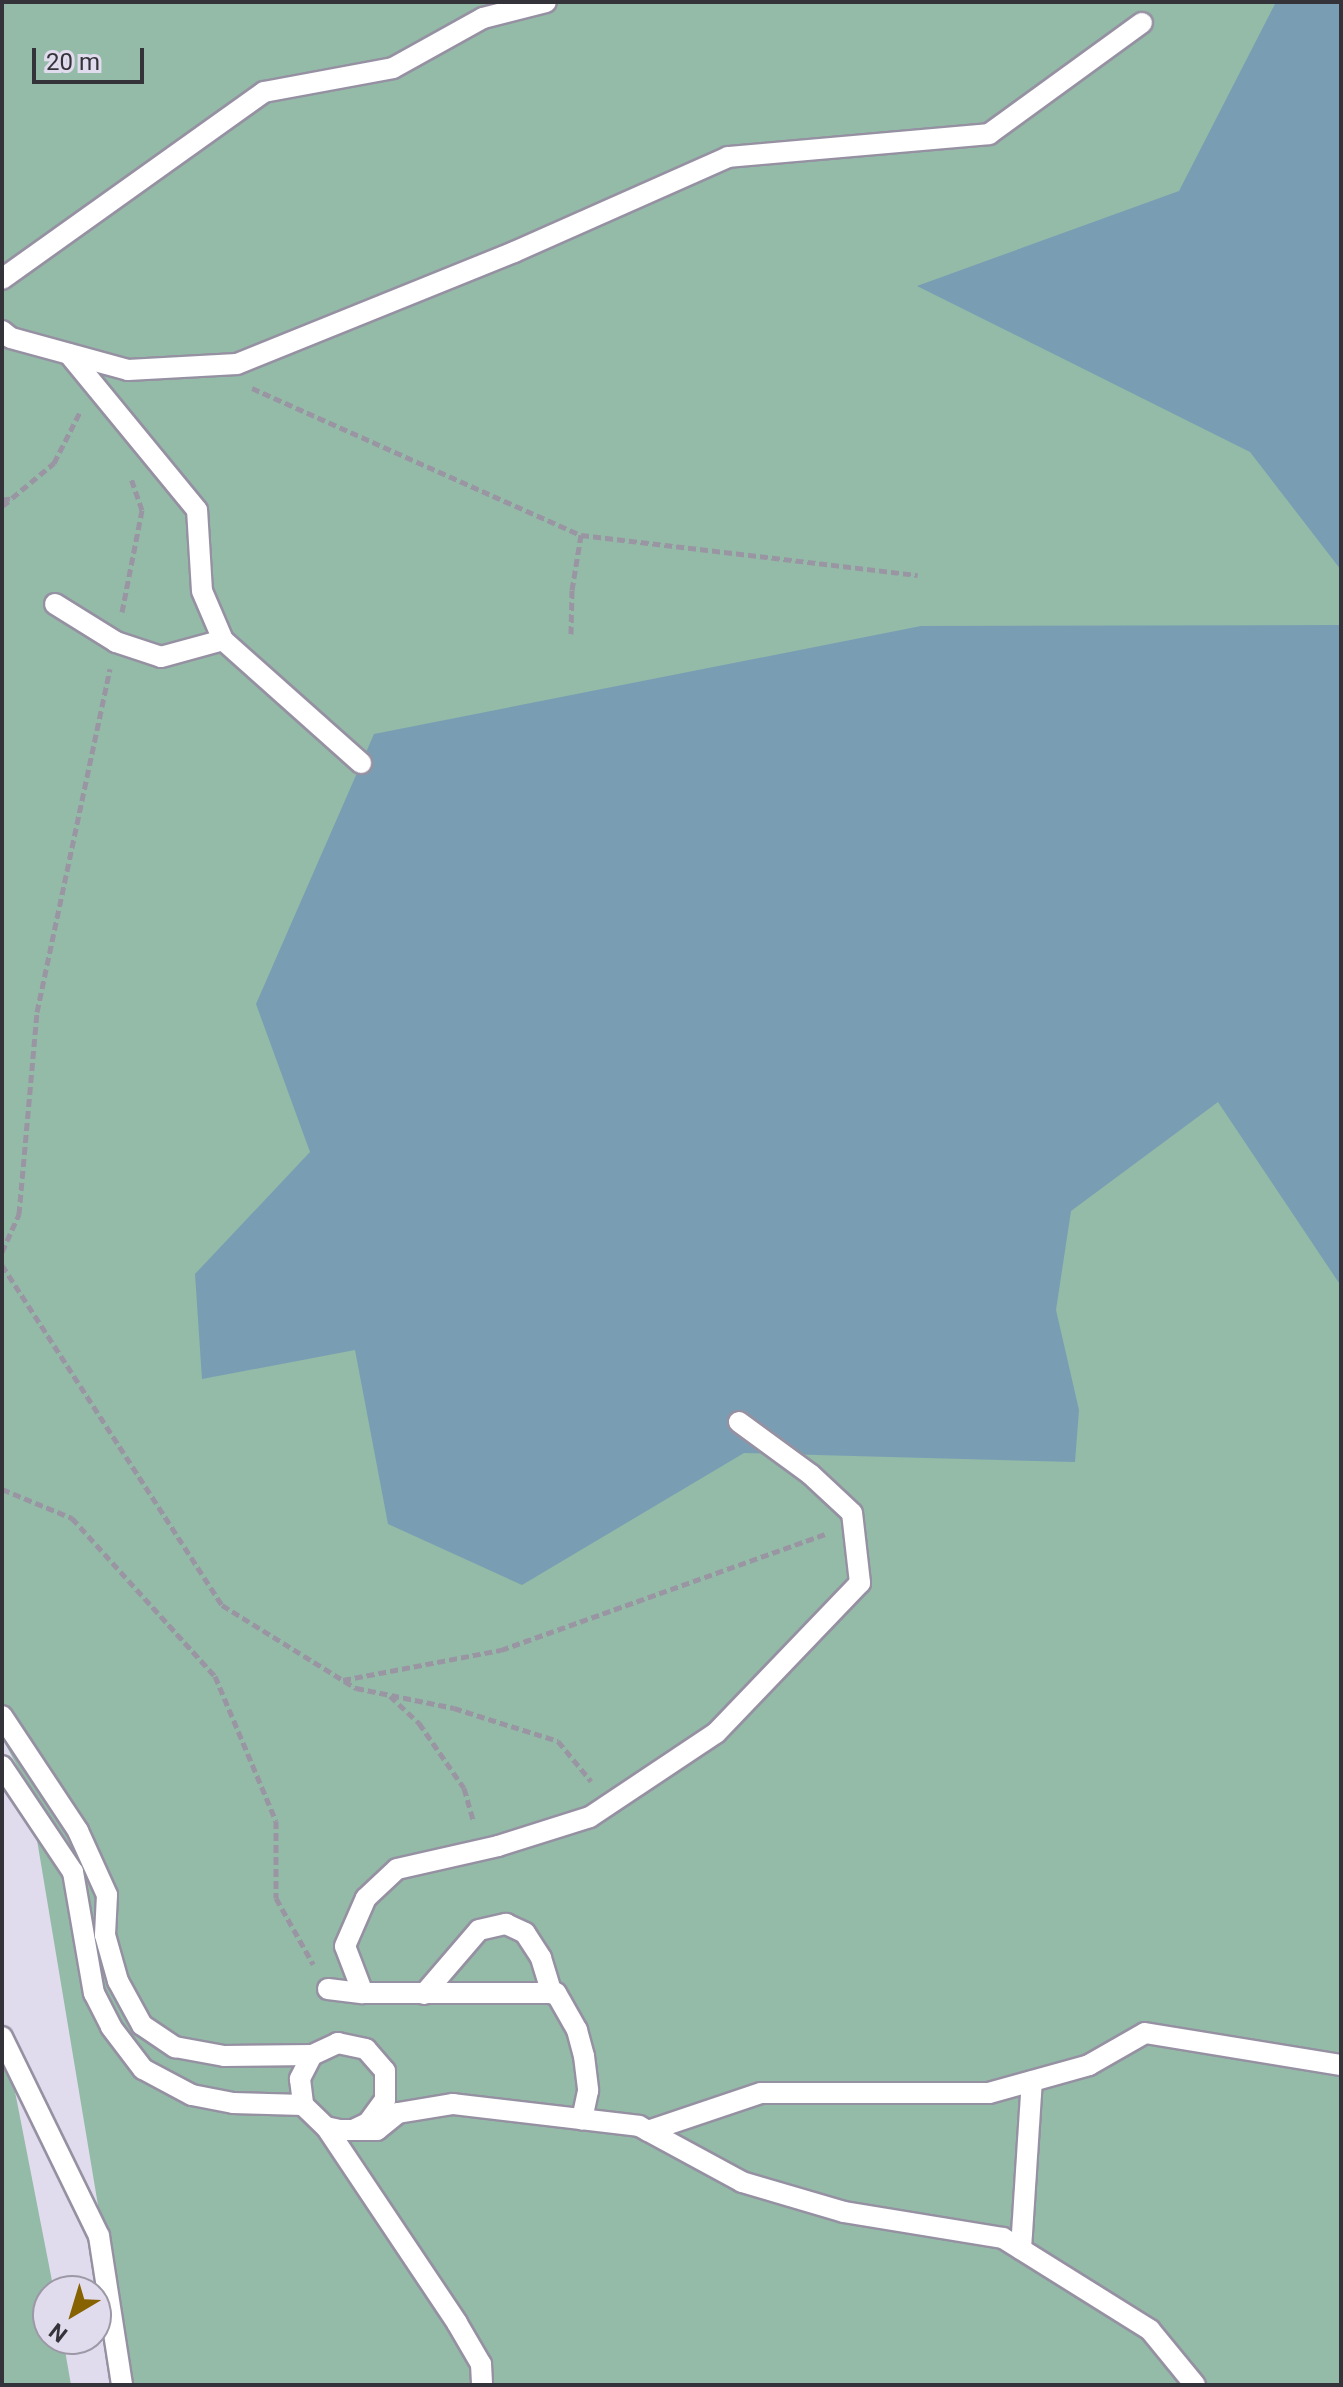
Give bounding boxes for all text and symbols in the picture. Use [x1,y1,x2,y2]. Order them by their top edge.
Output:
scale bar [36,32,148,82]
text: 20 m [46,48,100,76]
north arrow [32,2275,112,2355]
text: N [44,2318,72,2347]

